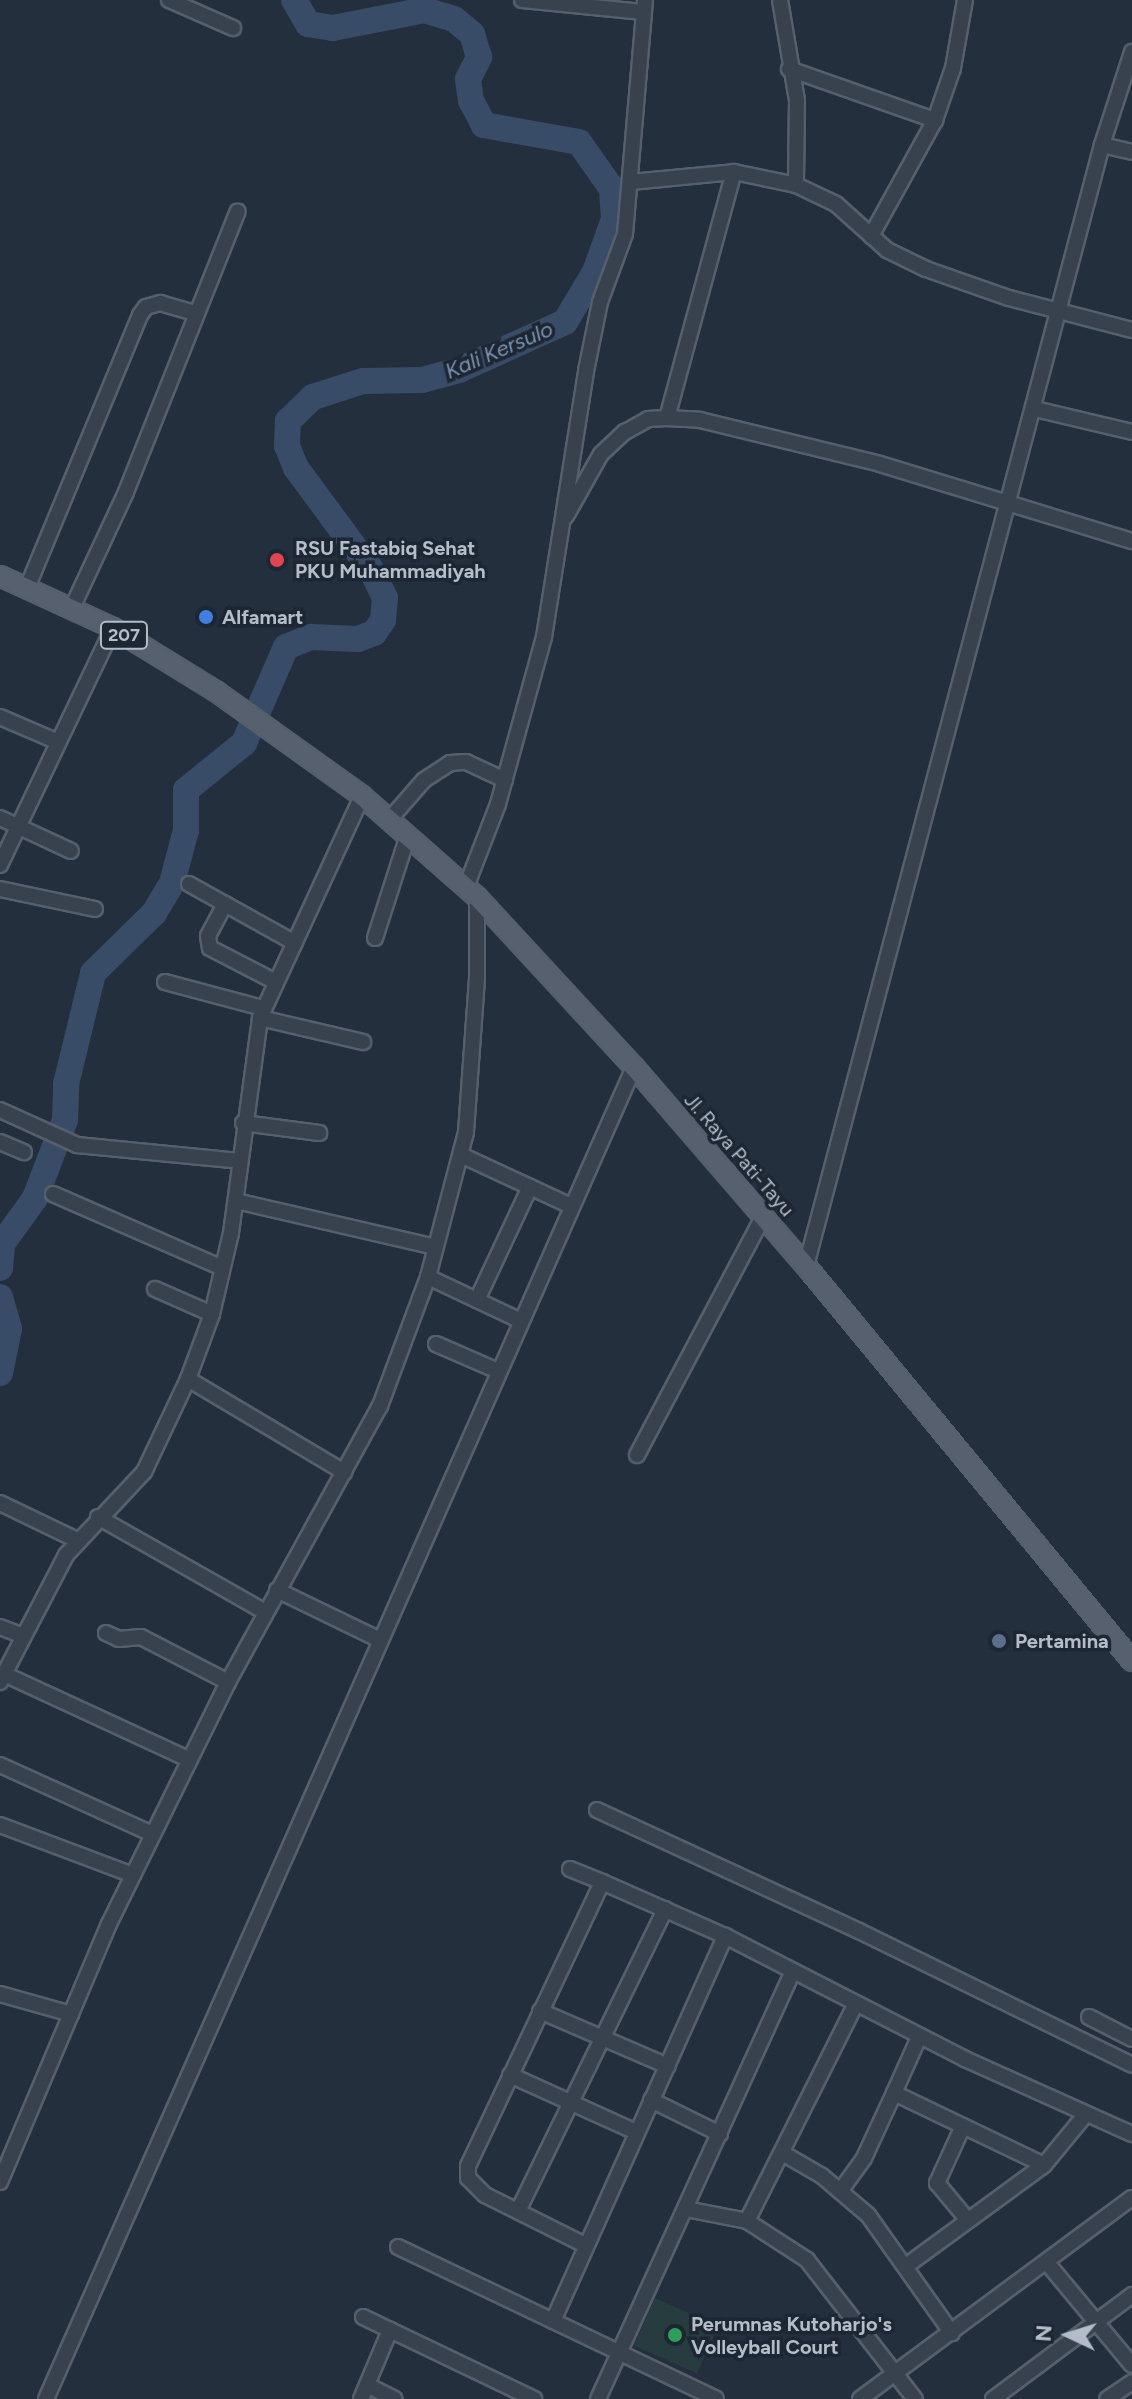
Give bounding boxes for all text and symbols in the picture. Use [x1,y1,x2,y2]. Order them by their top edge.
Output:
water label: Kali Kersulo [441,315,557,385]
place label: RSU Fastabiq Sehat PKU Muhammadiyah [295,536,486,583]
marker: RSU Fastabiq Sehat PKU Muhammadiyah [266,549,288,571]
place label: Alfamart [222,605,303,629]
marker: Alfamart [197,608,215,626]
road number: 207 [98,621,150,649]
street label: Jl. Raya Pati-Tayu [679,1088,799,1222]
place label: Pertamina [1015,1629,1109,1653]
marker: Pertamina [990,1632,1008,1650]
north arrow [1028,2295,1108,2375]
place label: Perumnas Kutoharjo's Volleyball Court [691,2312,892,2359]
text: N [1029,2324,1058,2343]
marker: Perumnas Kutoharjo's Volleyball Court [666,2326,684,2344]

